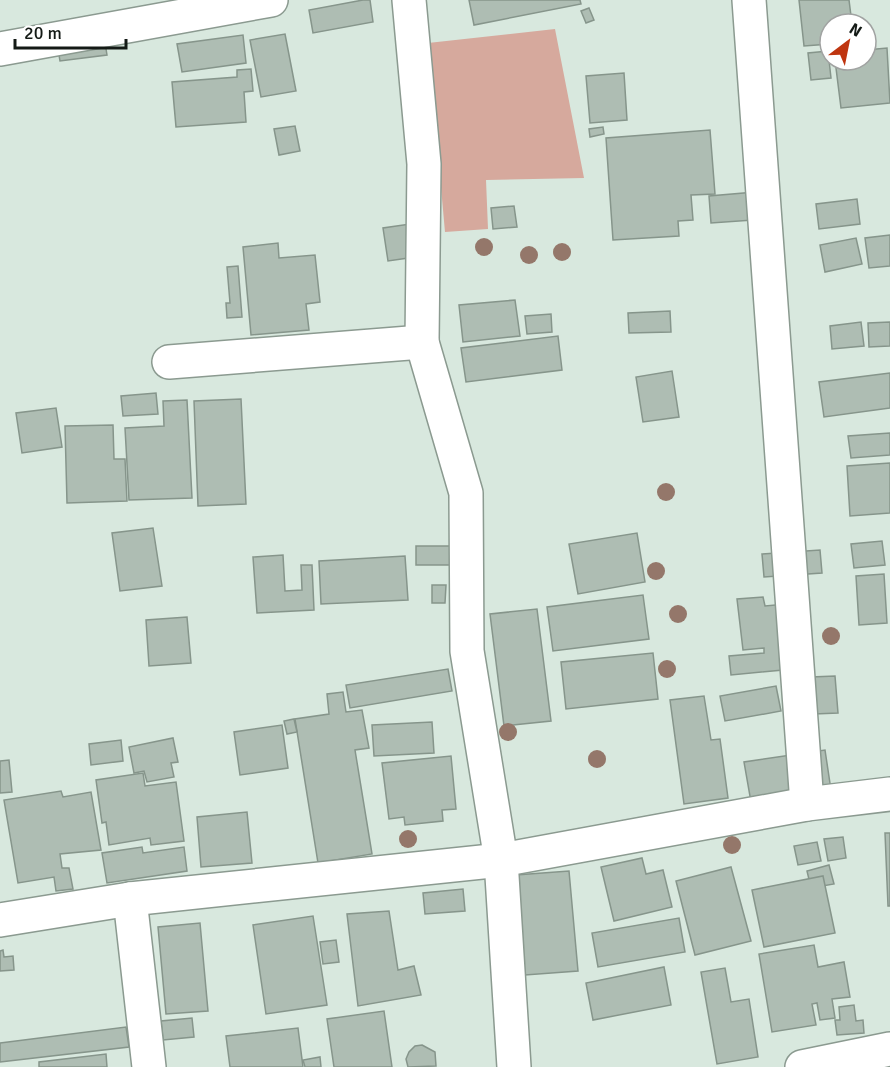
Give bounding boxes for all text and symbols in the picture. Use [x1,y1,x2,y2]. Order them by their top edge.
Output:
scale bar [15,12,126,50]
north arrow [818,12,878,72]
text: N [845,19,865,42]
text: 20 m [24,22,62,44]

